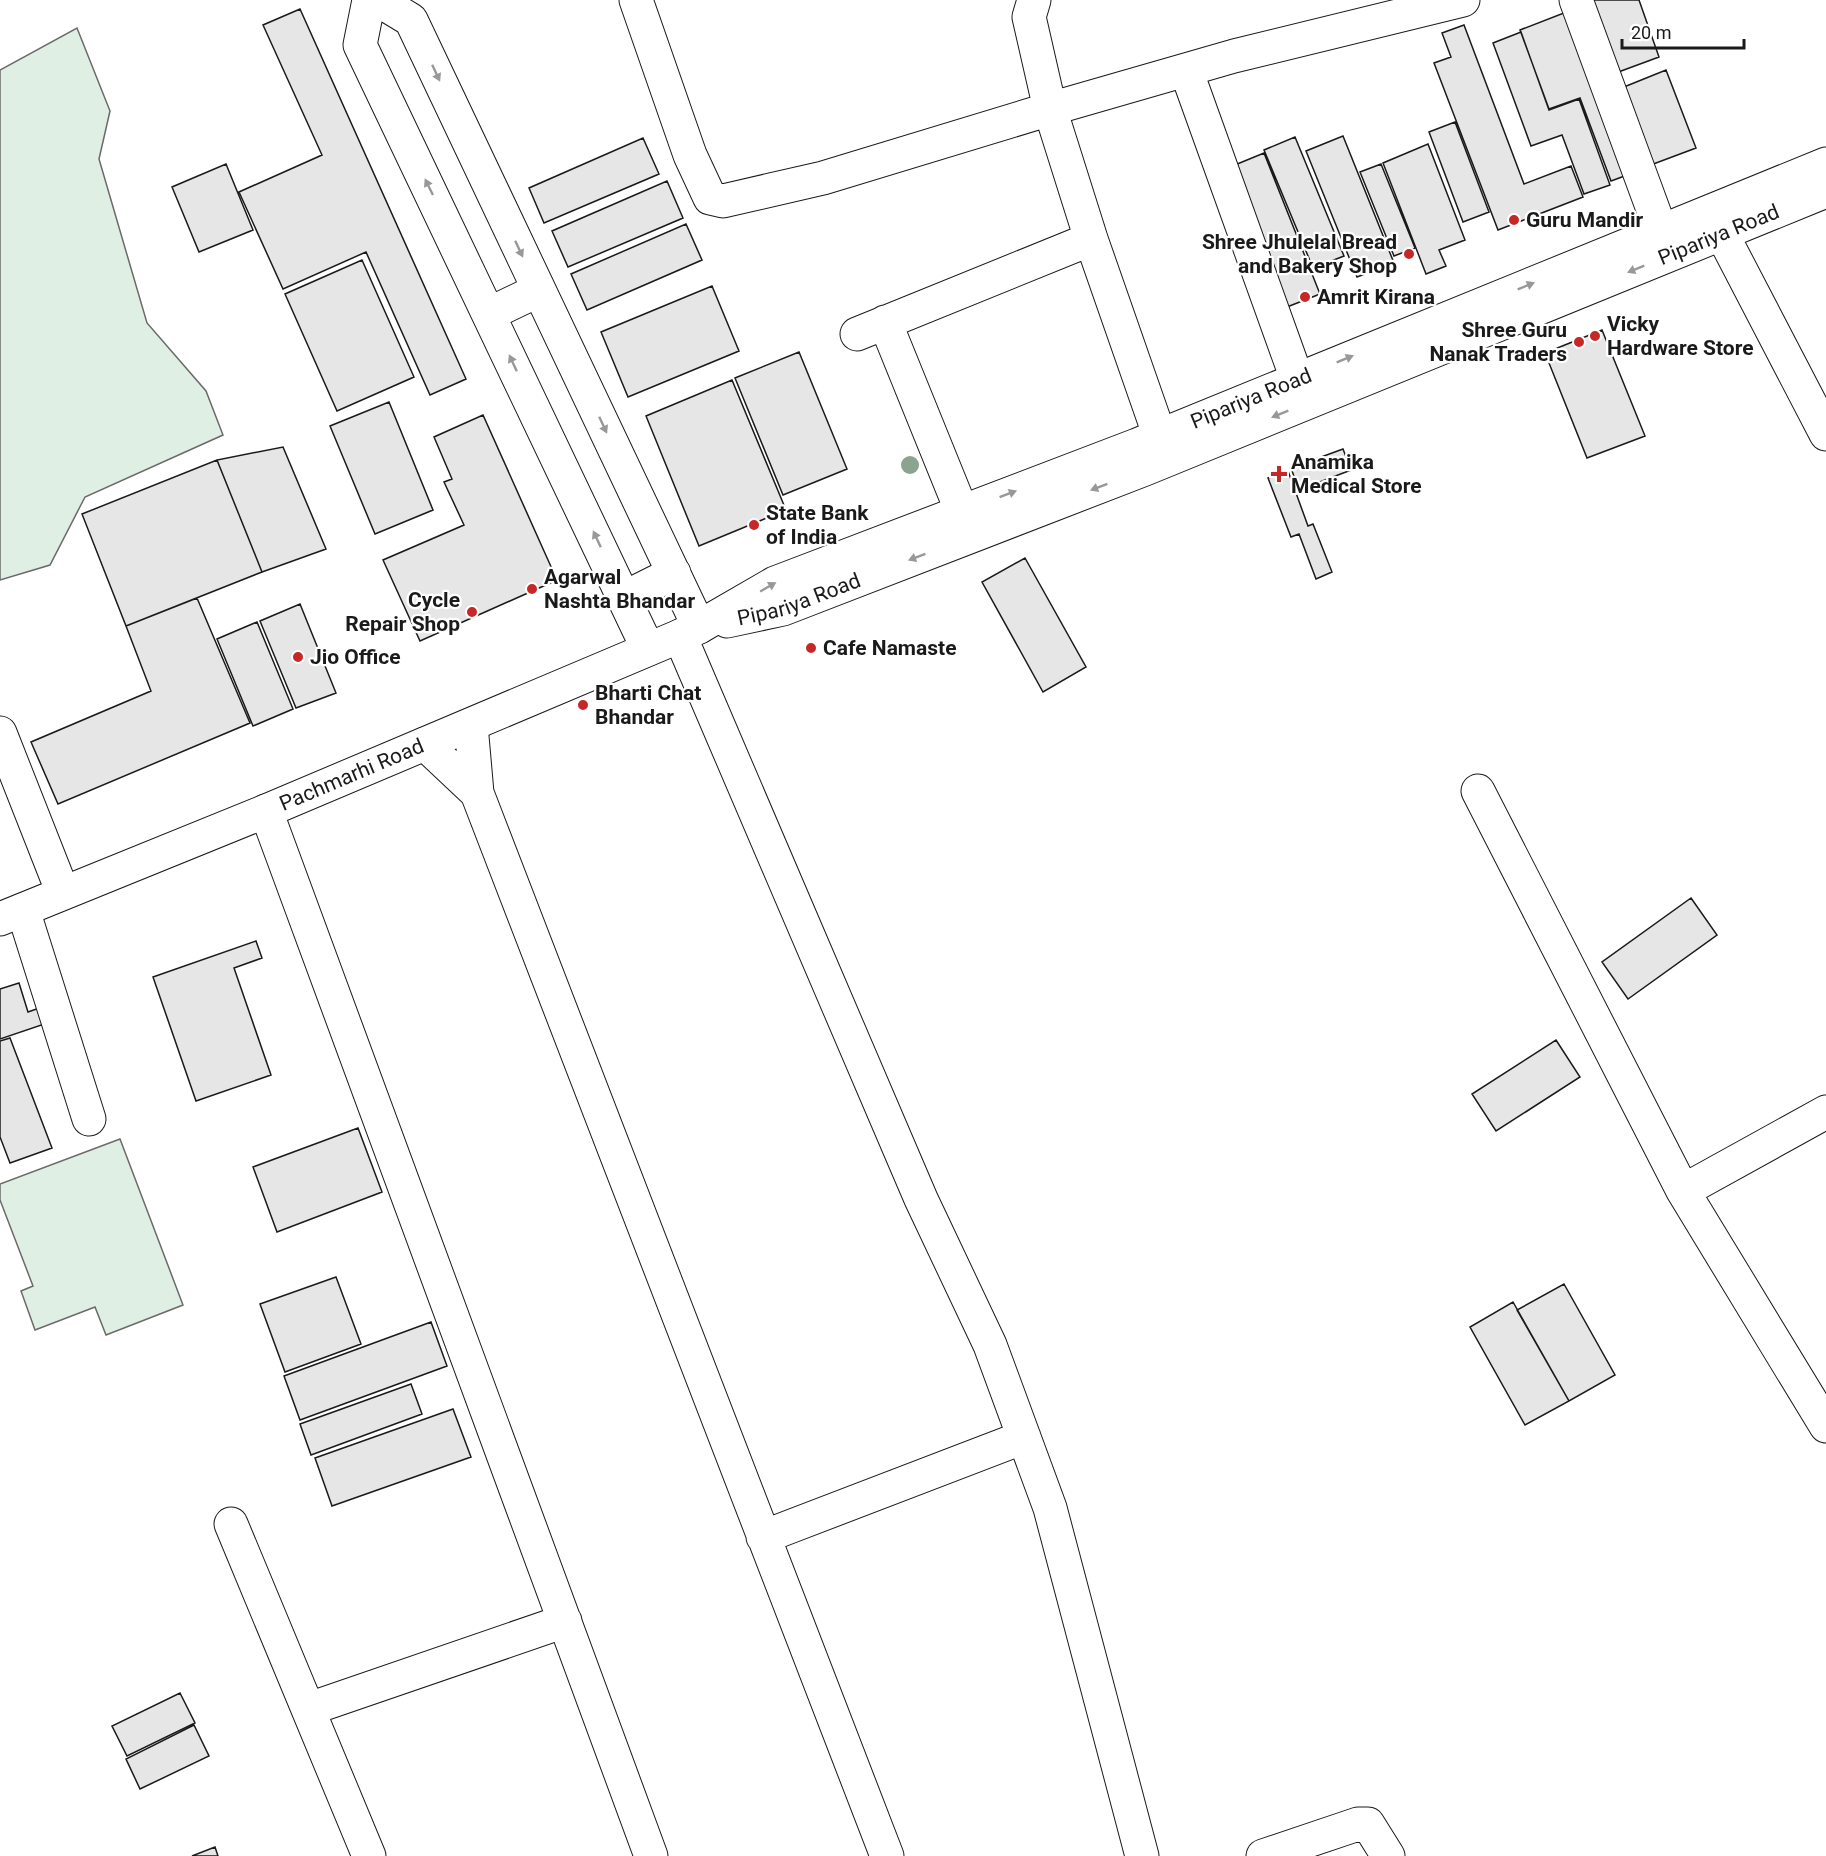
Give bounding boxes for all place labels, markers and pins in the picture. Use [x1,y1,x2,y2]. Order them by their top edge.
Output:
place label: Guru Mandir [1526,208,1644,232]
marker: Guru Mandir [1507,213,1521,227]
place label: Shree Jhulelal Bread and Bakery Shop [1202,230,1397,278]
marker: Shree Jhulelal Bread and Bakery Shop [1402,247,1416,261]
place label: Amrit Kirana [1317,285,1435,309]
marker: Amrit Kirana [1298,290,1312,304]
place label: Vicky Hardware Store [1607,312,1754,360]
place label: Shree Guru Nanak Traders [1430,318,1567,366]
marker: Vicky Hardware Store [1588,329,1602,343]
marker: Shree Guru Nanak Traders [1572,335,1586,349]
place label: Anamika Medical Store [1291,450,1422,498]
marker: Anamika Medical Store [1272,467,1286,481]
place label: State Bank of India [766,501,869,549]
marker: State Bank of India [747,518,761,532]
place label: Agarwal Nashta Bhandar [544,565,695,613]
marker: Agarwal Nashta Bhandar [525,582,539,596]
place label: Cycle Repair Shop [345,588,460,636]
marker: Cycle Repair Shop [465,605,479,619]
place label: Cafe Namaste [823,636,957,660]
marker: Cafe Namaste [804,641,818,655]
place label: Jio Office [310,645,401,669]
marker: Jio Office [291,650,305,664]
place label: Bharti Chat Bhandar [595,681,701,729]
marker: Bharti Chat Bhandar [576,698,590,712]

